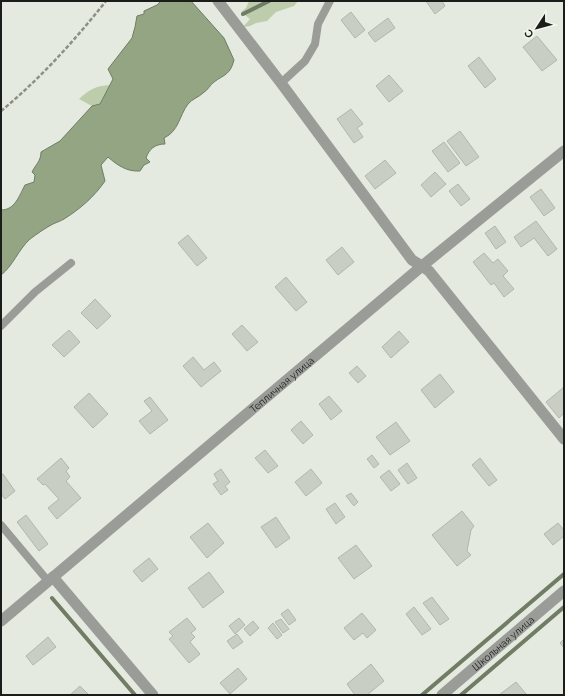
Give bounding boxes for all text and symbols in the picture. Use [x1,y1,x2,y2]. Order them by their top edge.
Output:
north arrow [517,8,557,48]
text: С [522,26,537,40]
street label: Тепличная улица [247,354,316,415]
street label: Школьная улица [470,614,536,673]

